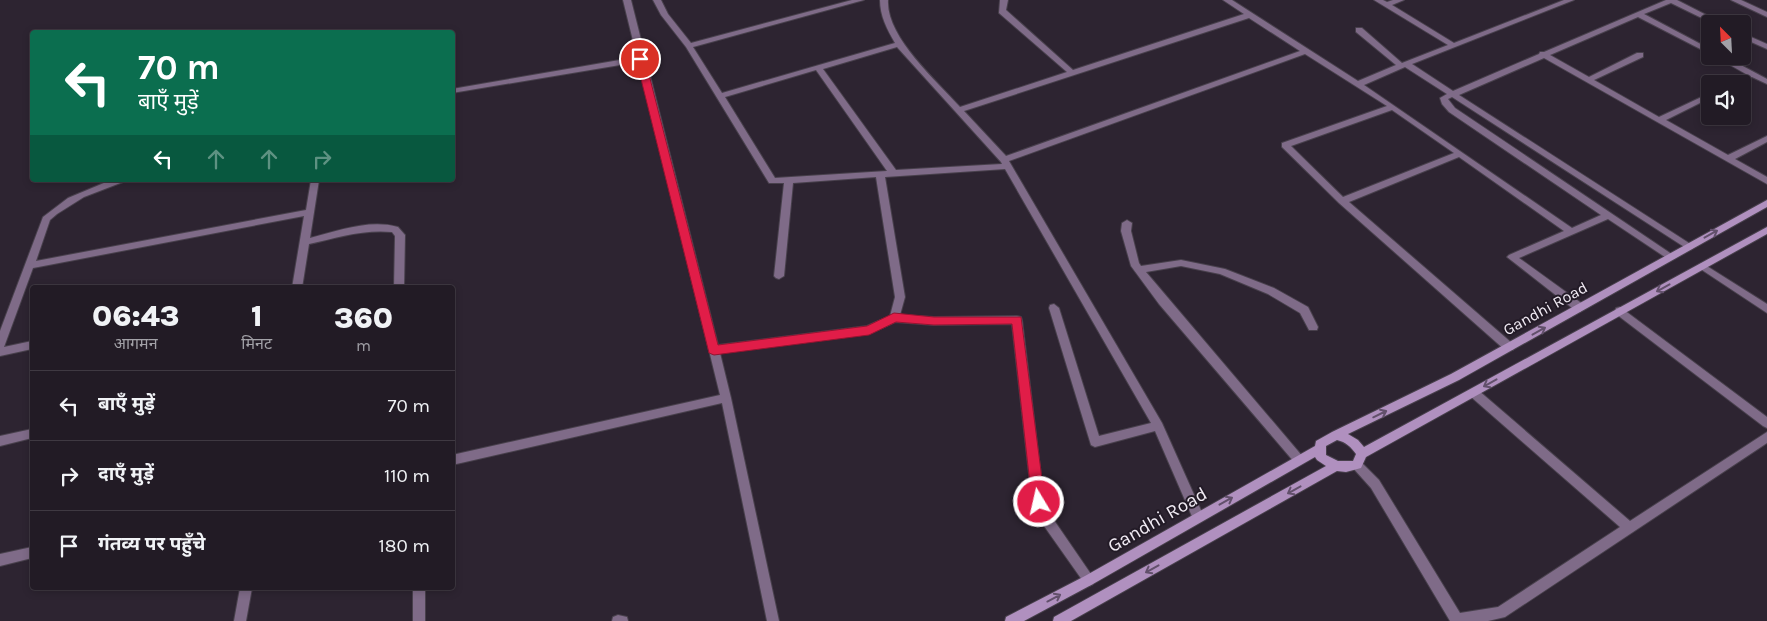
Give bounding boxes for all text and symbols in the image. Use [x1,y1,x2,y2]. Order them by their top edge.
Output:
north arrow [1701,15,1751,65]
map controls [1701,15,1751,125]
pin [619,38,661,80]
icon: arrive [626,45,654,73]
text: 70 m [138,47,220,88]
icon: left [55,50,120,115]
button: sound [1701,75,1751,125]
text: बाएँ मुड़ें [138,89,199,115]
icon: left [149,145,177,173]
icon: ahead [202,145,230,173]
icon: ahead [255,145,283,173]
icon: right [308,145,336,173]
one-way arrow [1704,229,1719,239]
street label: Gandhi Road [1500,278,1591,339]
one-way arrow [1656,283,1671,293]
text: 06:43 [92,298,179,334]
text: 1 [251,298,262,334]
text: 360 [334,300,393,336]
one-way arrow [1531,325,1546,335]
text: आगमन [114,334,158,353]
text: मिनट [241,334,272,353]
text: m [356,336,371,355]
one-way arrow [1484,379,1498,389]
icon: left [55,392,83,420]
text: बाएँ मुड़ें [98,393,155,415]
text: 70 m [388,395,430,417]
one-way arrow [1372,409,1387,419]
icon: right [55,462,83,490]
text: दाएँ मुड़ें [98,463,154,485]
text: 110 m [384,465,430,487]
position arrow [1012,475,1064,527]
street label: Gandhi Road [1104,483,1211,557]
one-way arrow [1286,485,1301,495]
one-way arrow [1218,496,1233,505]
icon: arrive [55,532,83,560]
text: गंतव्य पर पहुँचे [98,533,205,555]
text: 180 m [378,535,430,557]
one-way arrow [1145,565,1159,575]
one-way arrow [1046,593,1061,602]

